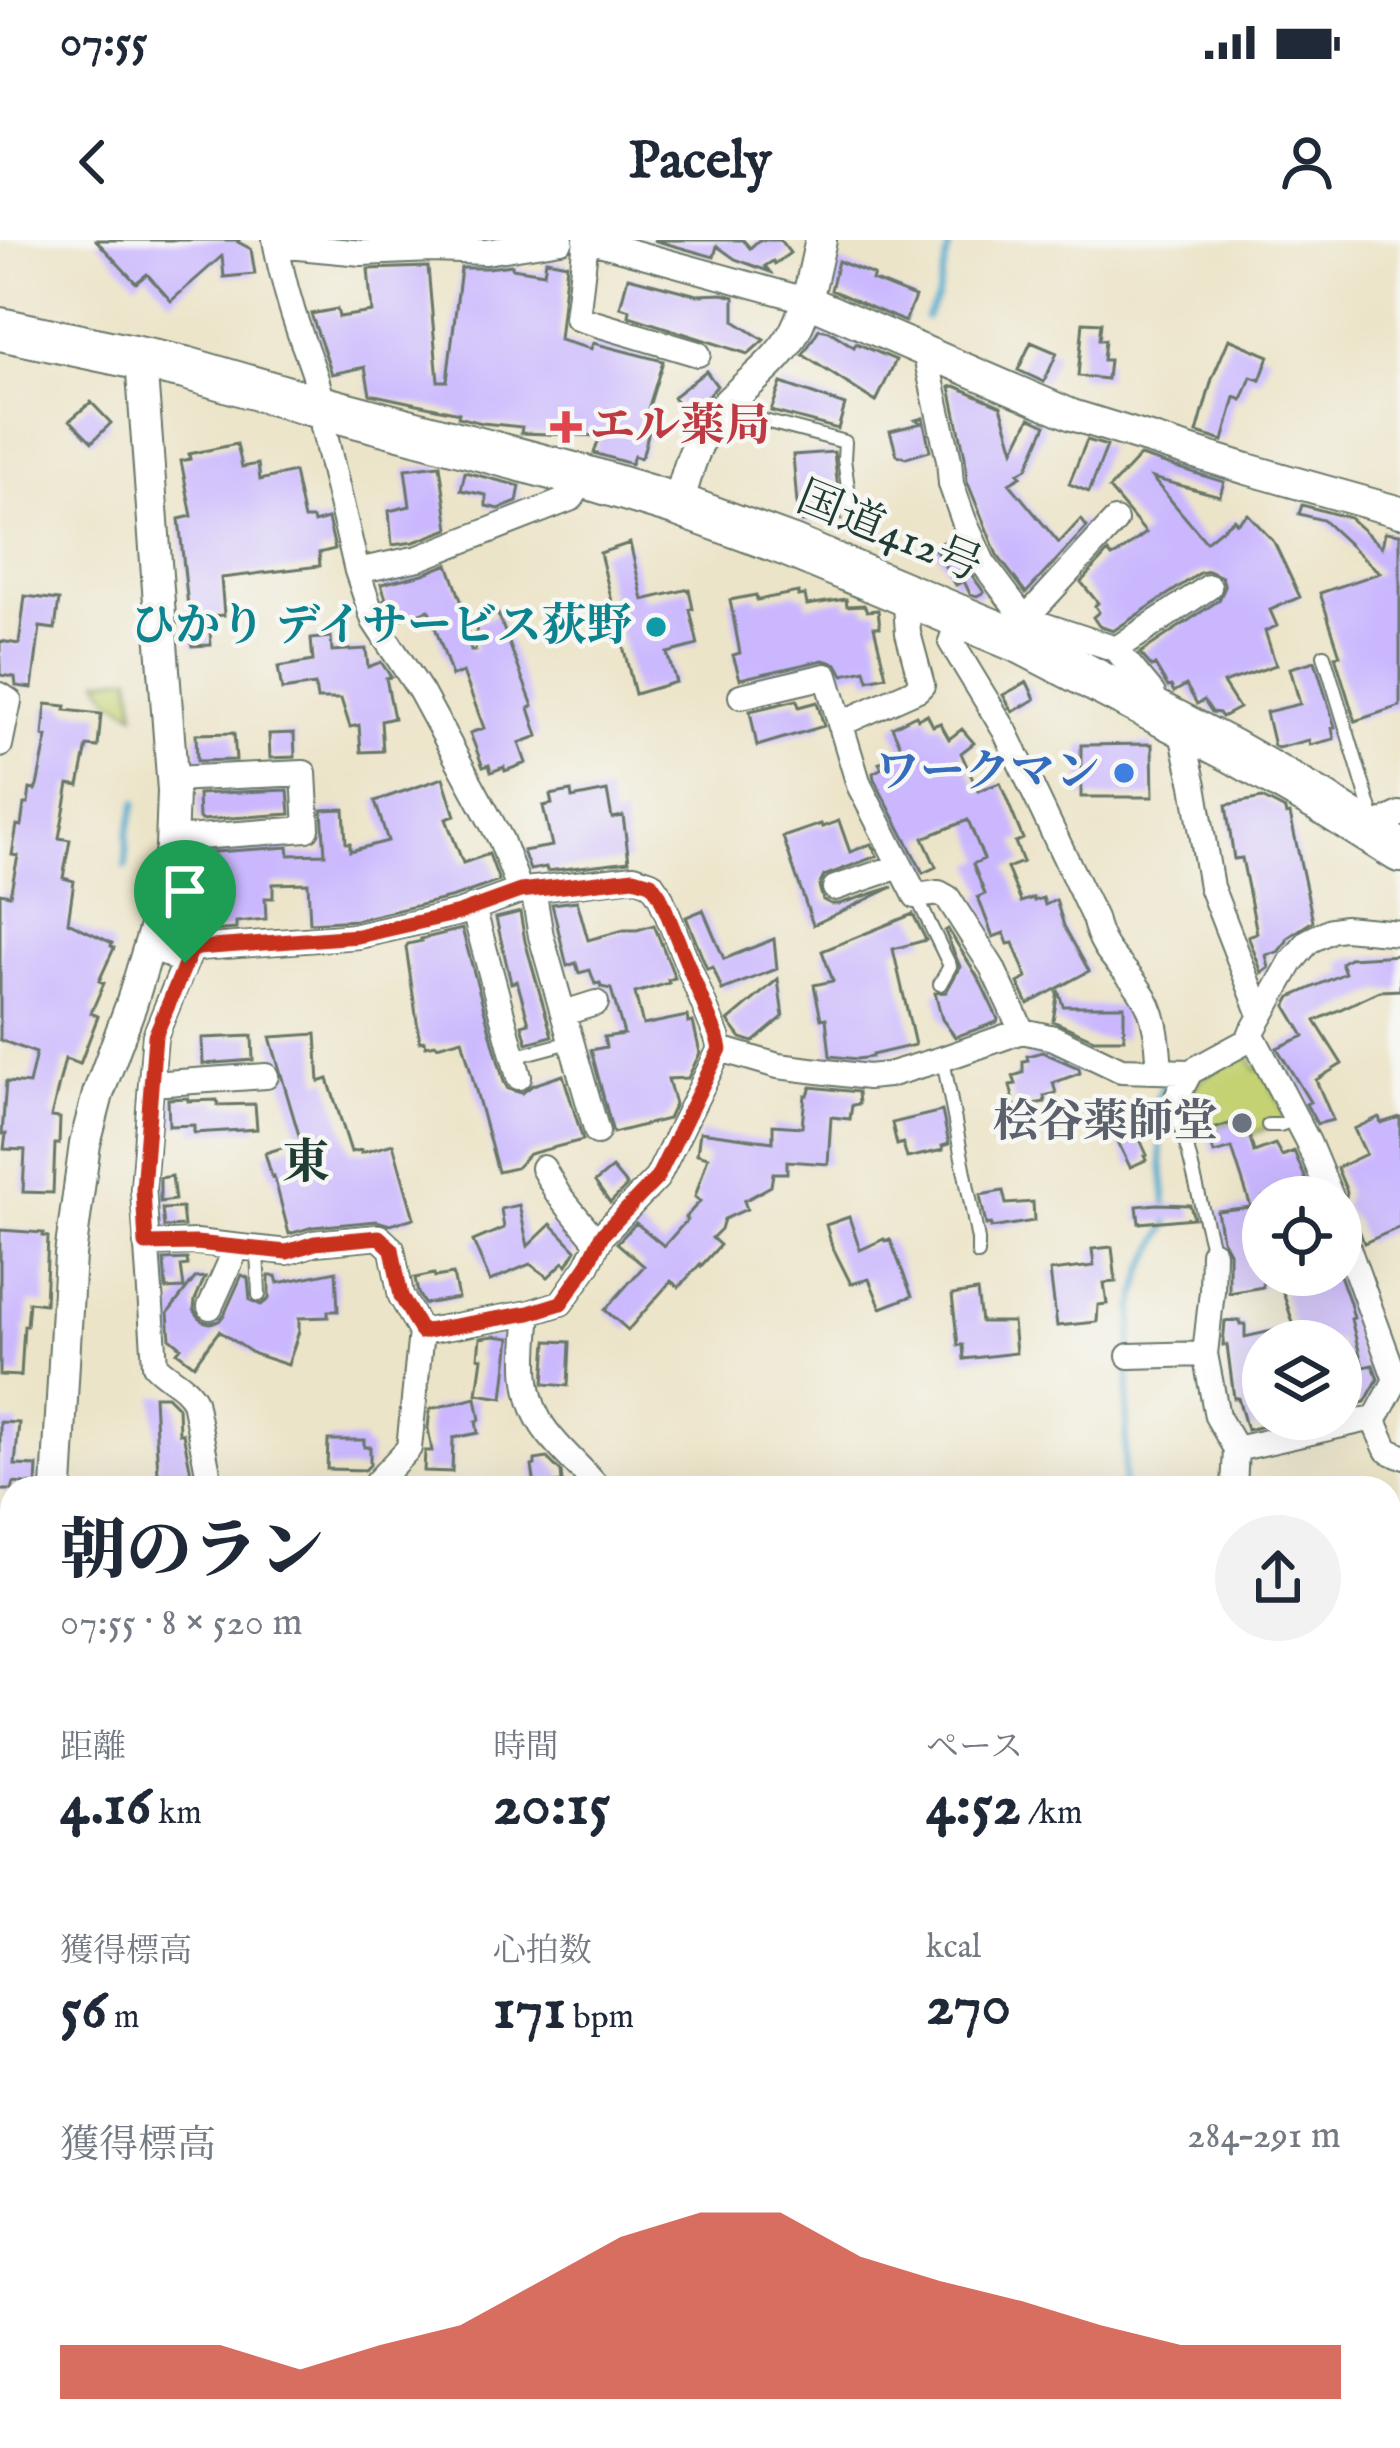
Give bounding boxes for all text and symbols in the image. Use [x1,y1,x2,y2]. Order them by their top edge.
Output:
text: 07:55 [60,14,148,71]
text: Pacely [629,128,771,197]
icon: back [60,129,126,195]
icon: person [1274,129,1340,195]
place label: エル薬局 [590,399,770,456]
marker: エル薬局 [553,414,579,440]
street label: 国道412号 [788,470,990,596]
place label: ひかり デイサービス荻野 [130,599,632,656]
marker: ひかり デイサービス荻野 [643,614,669,640]
place label: ワークマン [875,745,1100,802]
marker: ワークマン [1111,760,1137,786]
pin [134,840,236,963]
icon: arrive [152,858,218,924]
place label: 桧谷薬師堂 [993,1095,1218,1152]
marker: 桧谷薬師堂 [1229,1110,1255,1136]
district label: 東 [282,1135,330,1195]
map controls [1242,1176,1362,1440]
button: locate [1242,1176,1362,1296]
button: layers [1242,1320,1362,1440]
text: 朝のラン [60,1512,324,1596]
button: share [1215,1515,1341,1641]
text: 07:55 · 8 × 520 m [60,1599,303,1648]
text: 距離 [60,1727,126,1769]
text: 時間 [493,1727,559,1769]
text: ペース [926,1727,1023,1769]
text: 4.16 [60,1769,151,1845]
text: 20:15 [493,1769,611,1845]
text: 4:52 [926,1769,1021,1845]
text: km [151,1793,202,1835]
text: /km [1021,1793,1083,1835]
text: kcal [926,1927,981,1969]
text: 獲得標高 [60,1931,192,1973]
text: 心拍数 [493,1931,592,1973]
text: 270 [926,1969,1011,2045]
text: 56 [60,1973,107,2049]
text: 171 [493,1973,566,2049]
text: m [107,1997,140,2039]
text: bpm [566,1997,634,2039]
text: 284–291 m [1187,2112,1341,2161]
text: 獲得標高 [60,2122,216,2171]

